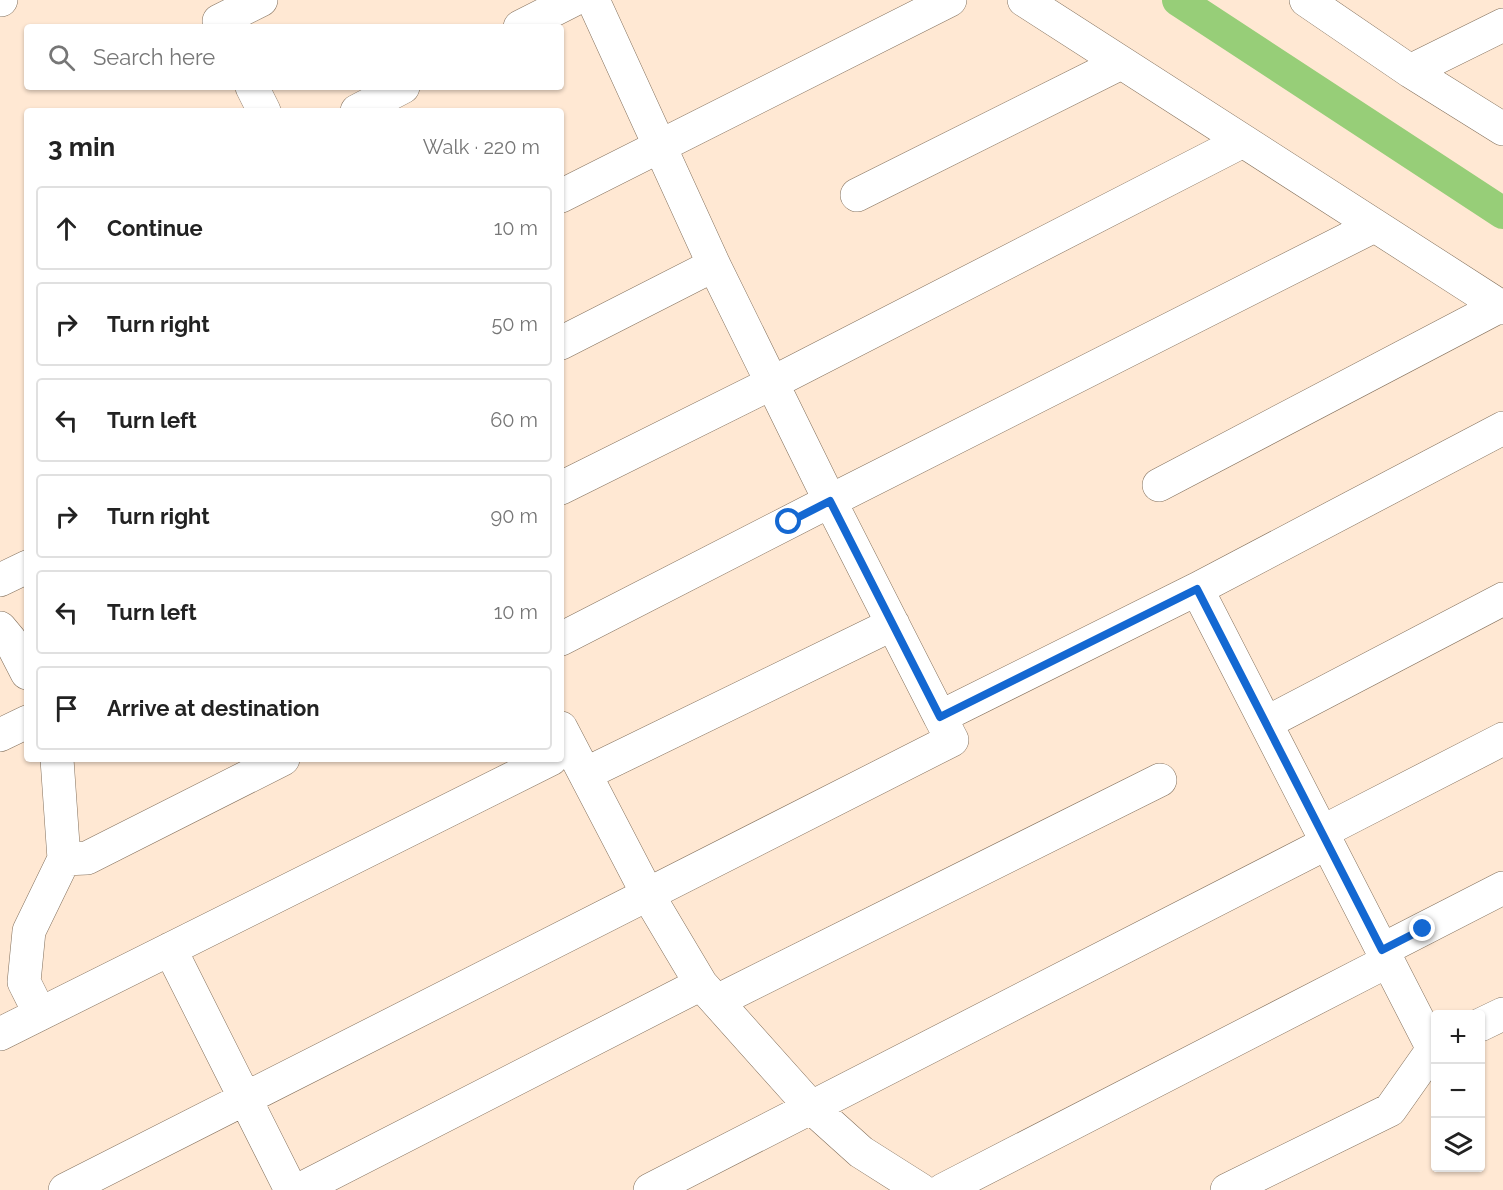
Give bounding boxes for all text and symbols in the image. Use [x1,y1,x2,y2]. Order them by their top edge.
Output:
search box [24,24,564,90]
icon: search [45,41,78,74]
text: Search here [93,44,215,70]
text: 3 min [48,132,115,162]
text: Walk · 220 m [423,135,540,159]
icon: ahead [50,212,83,245]
text: Continue [107,215,203,241]
text: 10 m [494,216,538,240]
icon: right [50,308,83,341]
text: Turn right [107,311,210,337]
text: 50 m [491,312,538,336]
icon: left [50,404,83,437]
text: Turn left [107,407,197,433]
text: 60 m [490,408,538,432]
icon: right [50,500,83,533]
text: Turn right [107,503,210,529]
text: 90 m [491,504,538,528]
route start [775,508,801,534]
icon: left [50,596,83,629]
text: Turn left [107,599,197,625]
text: 10 m [494,600,538,624]
icon: arrive [50,692,83,725]
text: Arrive at destination [107,695,320,721]
route end [1409,915,1435,941]
map controls [1431,1010,1485,1172]
button: + [1431,1010,1485,1064]
button: − [1431,1064,1485,1118]
button: layers [1431,1118,1485,1172]

